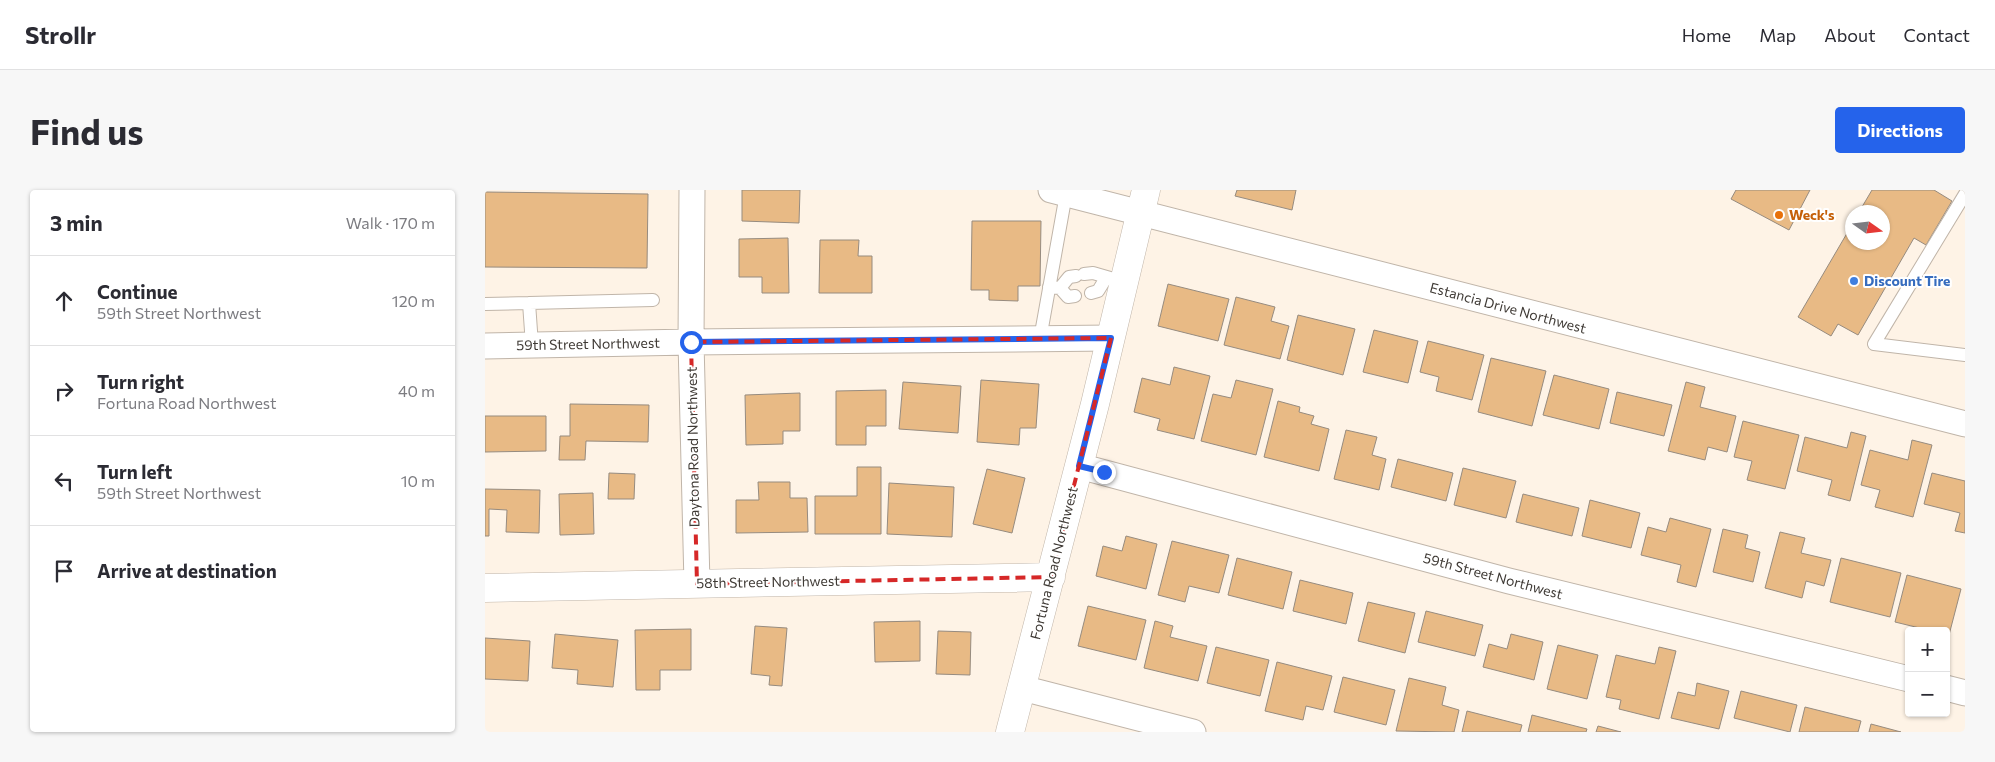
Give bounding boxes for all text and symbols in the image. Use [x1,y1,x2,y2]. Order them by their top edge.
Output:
text: Strollr [25,20,96,49]
text: Home [1682,24,1731,46]
text: Map [1759,24,1796,46]
text: About [1824,24,1876,46]
text: Contact [1904,24,1970,46]
button: Directions [1835,107,1965,153]
text: Find us [30,109,144,152]
north arrow [1845,205,1890,250]
place label: Weck's [1789,206,1835,223]
marker: Weck's [1773,209,1785,221]
text: 3 min [50,210,103,235]
text: Walk · 170 m [346,213,435,232]
place label: Discount Tire [1864,272,1950,289]
marker: Discount Tire [1848,275,1860,287]
street label: Estancia Drive Northwest [1428,278,1588,337]
text: Continue [97,280,177,303]
icon: ahead [50,287,78,315]
text: 120 m [392,291,435,310]
text: 59th Street Northwest [97,303,261,322]
route start [680,331,703,354]
street label: 59th Street Northwest [516,334,660,353]
street label: Daytona Road Northwest [683,366,702,527]
text: Turn right [97,370,184,393]
icon: right [50,377,78,405]
text: 40 m [398,381,435,400]
text: Fortuna Road Northwest [97,393,277,412]
text: Turn left [97,460,172,483]
route end [1093,461,1116,484]
icon: left [50,467,78,495]
text: 10 m [401,471,435,490]
text: 59th Street Northwest [97,483,261,502]
street label: Fortuna Road Northwest [1026,484,1081,641]
street label: 59th Street Northwest [1421,549,1565,602]
icon: arrive [50,557,78,585]
text: Arrive at destination [97,559,277,582]
street label: 58th Street Northwest [696,572,840,591]
map controls [1905,627,1950,717]
button: + [1905,627,1950,672]
button: − [1905,672,1950,717]

